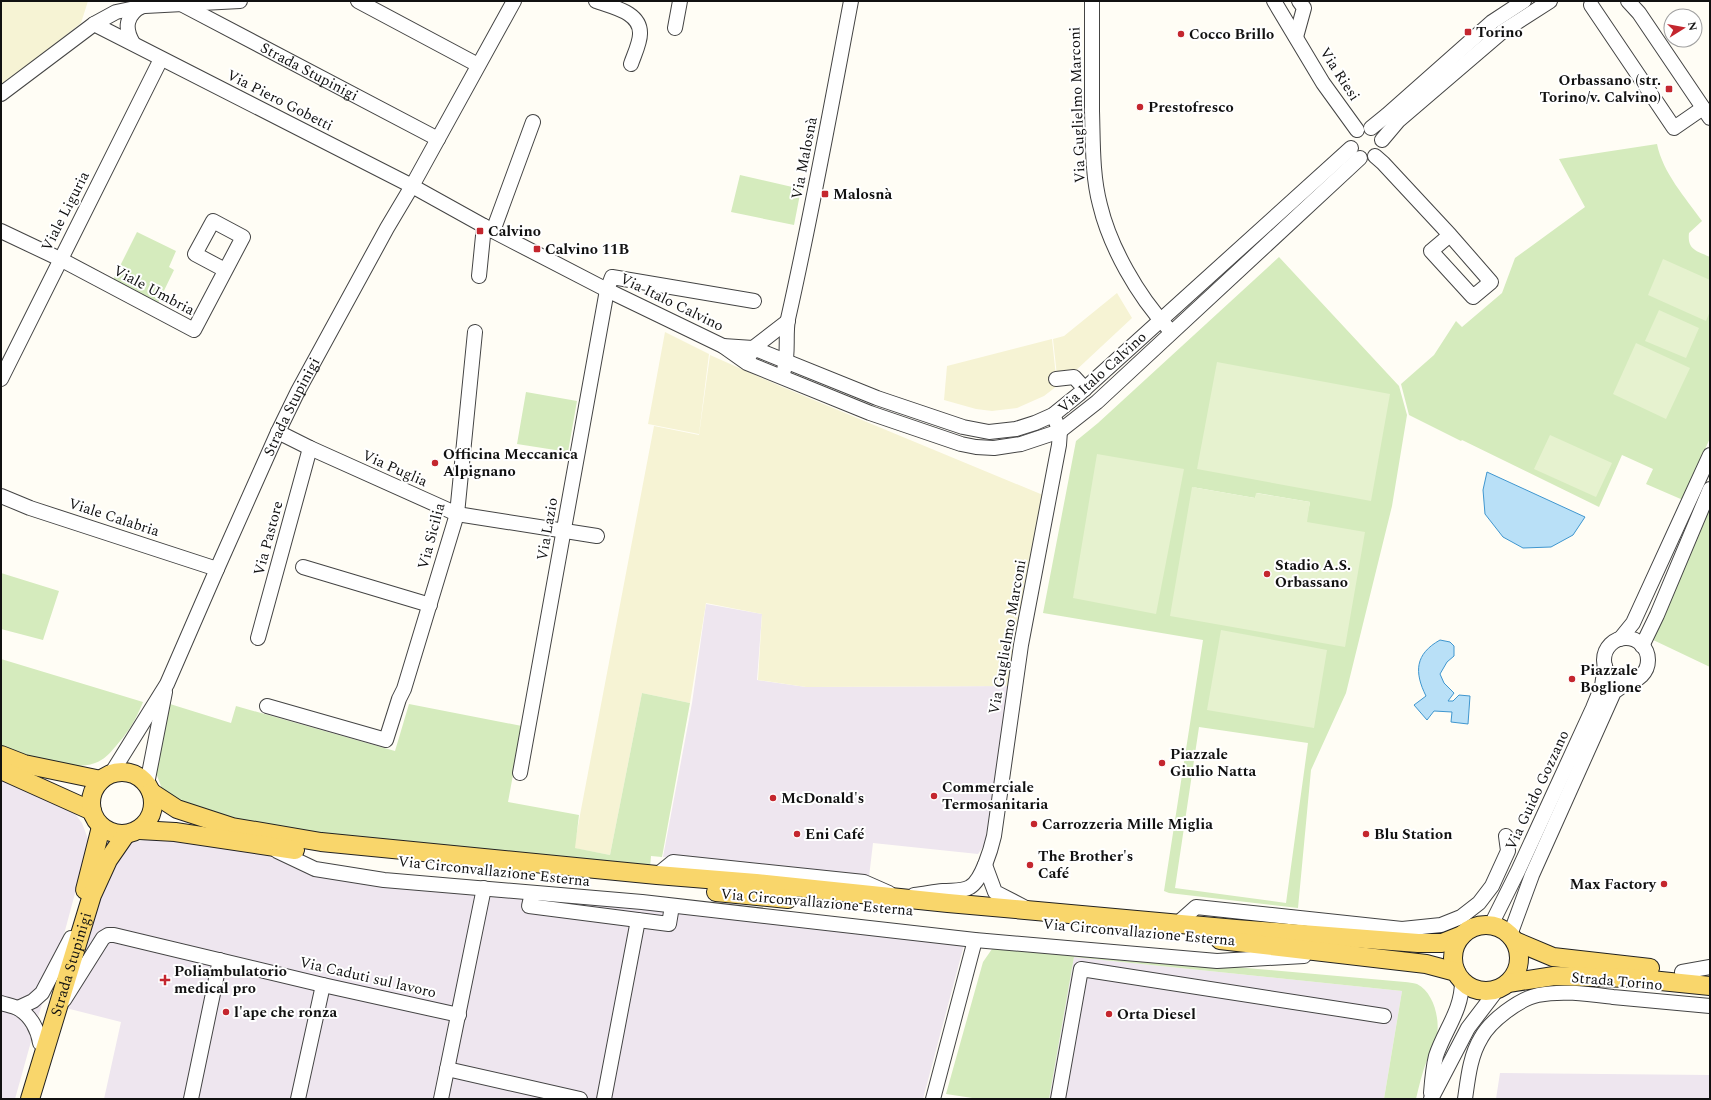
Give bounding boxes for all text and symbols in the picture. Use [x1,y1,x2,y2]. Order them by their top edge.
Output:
north arrow [1663,8,1703,48]
text: N [1683,20,1702,32]
place label: Torino [1476,21,1523,44]
place label: Cocco Brillo [1189,23,1274,46]
street label: Via Guglielmo Marconi [1063,26,1092,184]
marker: Torino [1463,27,1473,37]
marker: Cocco Brillo [1176,29,1186,39]
street label: Strada Stupinigi [256,37,362,107]
street label: Via Riesi [1314,43,1366,106]
street label: Via Piero Gobetti [223,64,337,137]
place label: Orbassano (str. Torino/v. Calvino) [1539,69,1661,109]
marker: Orbassano (str. Torino/v. Calvino) [1664,84,1674,94]
place label: Prestofresco [1148,96,1234,119]
marker: Prestofresco [1135,102,1145,112]
street label: Via Malosnà [785,114,824,201]
street label: Viale Liguria [35,167,96,255]
place label: Malosnà [833,183,893,206]
marker: Malosnà [820,189,830,199]
place label: Calvino [488,220,541,243]
marker: Calvino [475,226,485,236]
place label: Calvino 11B [545,238,630,261]
marker: Calvino 11B [532,244,542,254]
street label: Viale Umbria [109,259,199,322]
street label: Via Italo Calvino [616,267,728,338]
street label: Via Italo Calvino [1053,326,1152,419]
street label: Strada Stupinigi [258,353,326,460]
place label: Officina Meccanica Alpignano [443,443,578,483]
street label: Via Puglia [358,444,432,493]
marker: Officina Meccanica Alpignano [430,458,440,468]
street label: Viale Calabria [65,492,163,543]
street label: Via Lazio [531,496,564,562]
street label: Via Pastore [247,498,289,578]
street label: Via Sicilia [412,500,452,572]
place label: Stadio A.S. Orbassano [1275,554,1351,594]
street label: Via Guglielmo Marconi [983,558,1032,716]
marker: Stadio A.S. Orbassano [1262,569,1272,579]
place label: Piazzale Boglione [1580,659,1642,699]
marker: Piazzale Boglione [1567,674,1577,684]
street label: Via Guido Gozzano [1500,727,1575,854]
place label: Piazzale Giulio Natta [1170,743,1257,783]
marker: Piazzale Giulio Natta [1157,758,1167,768]
place label: Commerciale Termosanitaria [942,776,1049,816]
place label: McDonald's [781,787,864,810]
marker: Commerciale Termosanitaria [929,791,939,801]
marker: McDonald's [768,793,778,803]
place label: Carrozzeria Mille Miglia [1042,813,1213,836]
marker: Carrozzeria Mille Miglia [1029,819,1039,829]
place label: Eni Café [805,823,864,846]
place label: Blu Station [1374,823,1452,846]
marker: Eni Café [792,829,802,839]
marker: Blu Station [1361,829,1371,839]
place label: The Brother's Café [1038,845,1133,885]
street label: Via Circonvallazione Esterna [397,850,592,893]
marker: The Brother's Café [1025,860,1035,870]
place label: Max Factory [1570,873,1657,896]
marker: Max Factory [1659,879,1669,889]
street label: Via Circonvallazione Esterna [720,883,915,922]
street label: Strada Stupinigi [45,909,98,1019]
street label: Via Circonvallazione Esterna [1042,913,1237,952]
street label: Via Caduti sul lavoro [297,951,439,1004]
place label: Poliambulatorio medical pro [174,960,287,1000]
street label: Strada Torino [1570,966,1664,997]
marker: Poliambulatorio medical pro [159,974,171,986]
place label: l'ape che ronza [234,1001,338,1024]
place label: Orta Diesel [1117,1003,1196,1026]
marker: l'ape che ronza [221,1007,231,1017]
marker: Orta Diesel [1104,1009,1114,1019]

